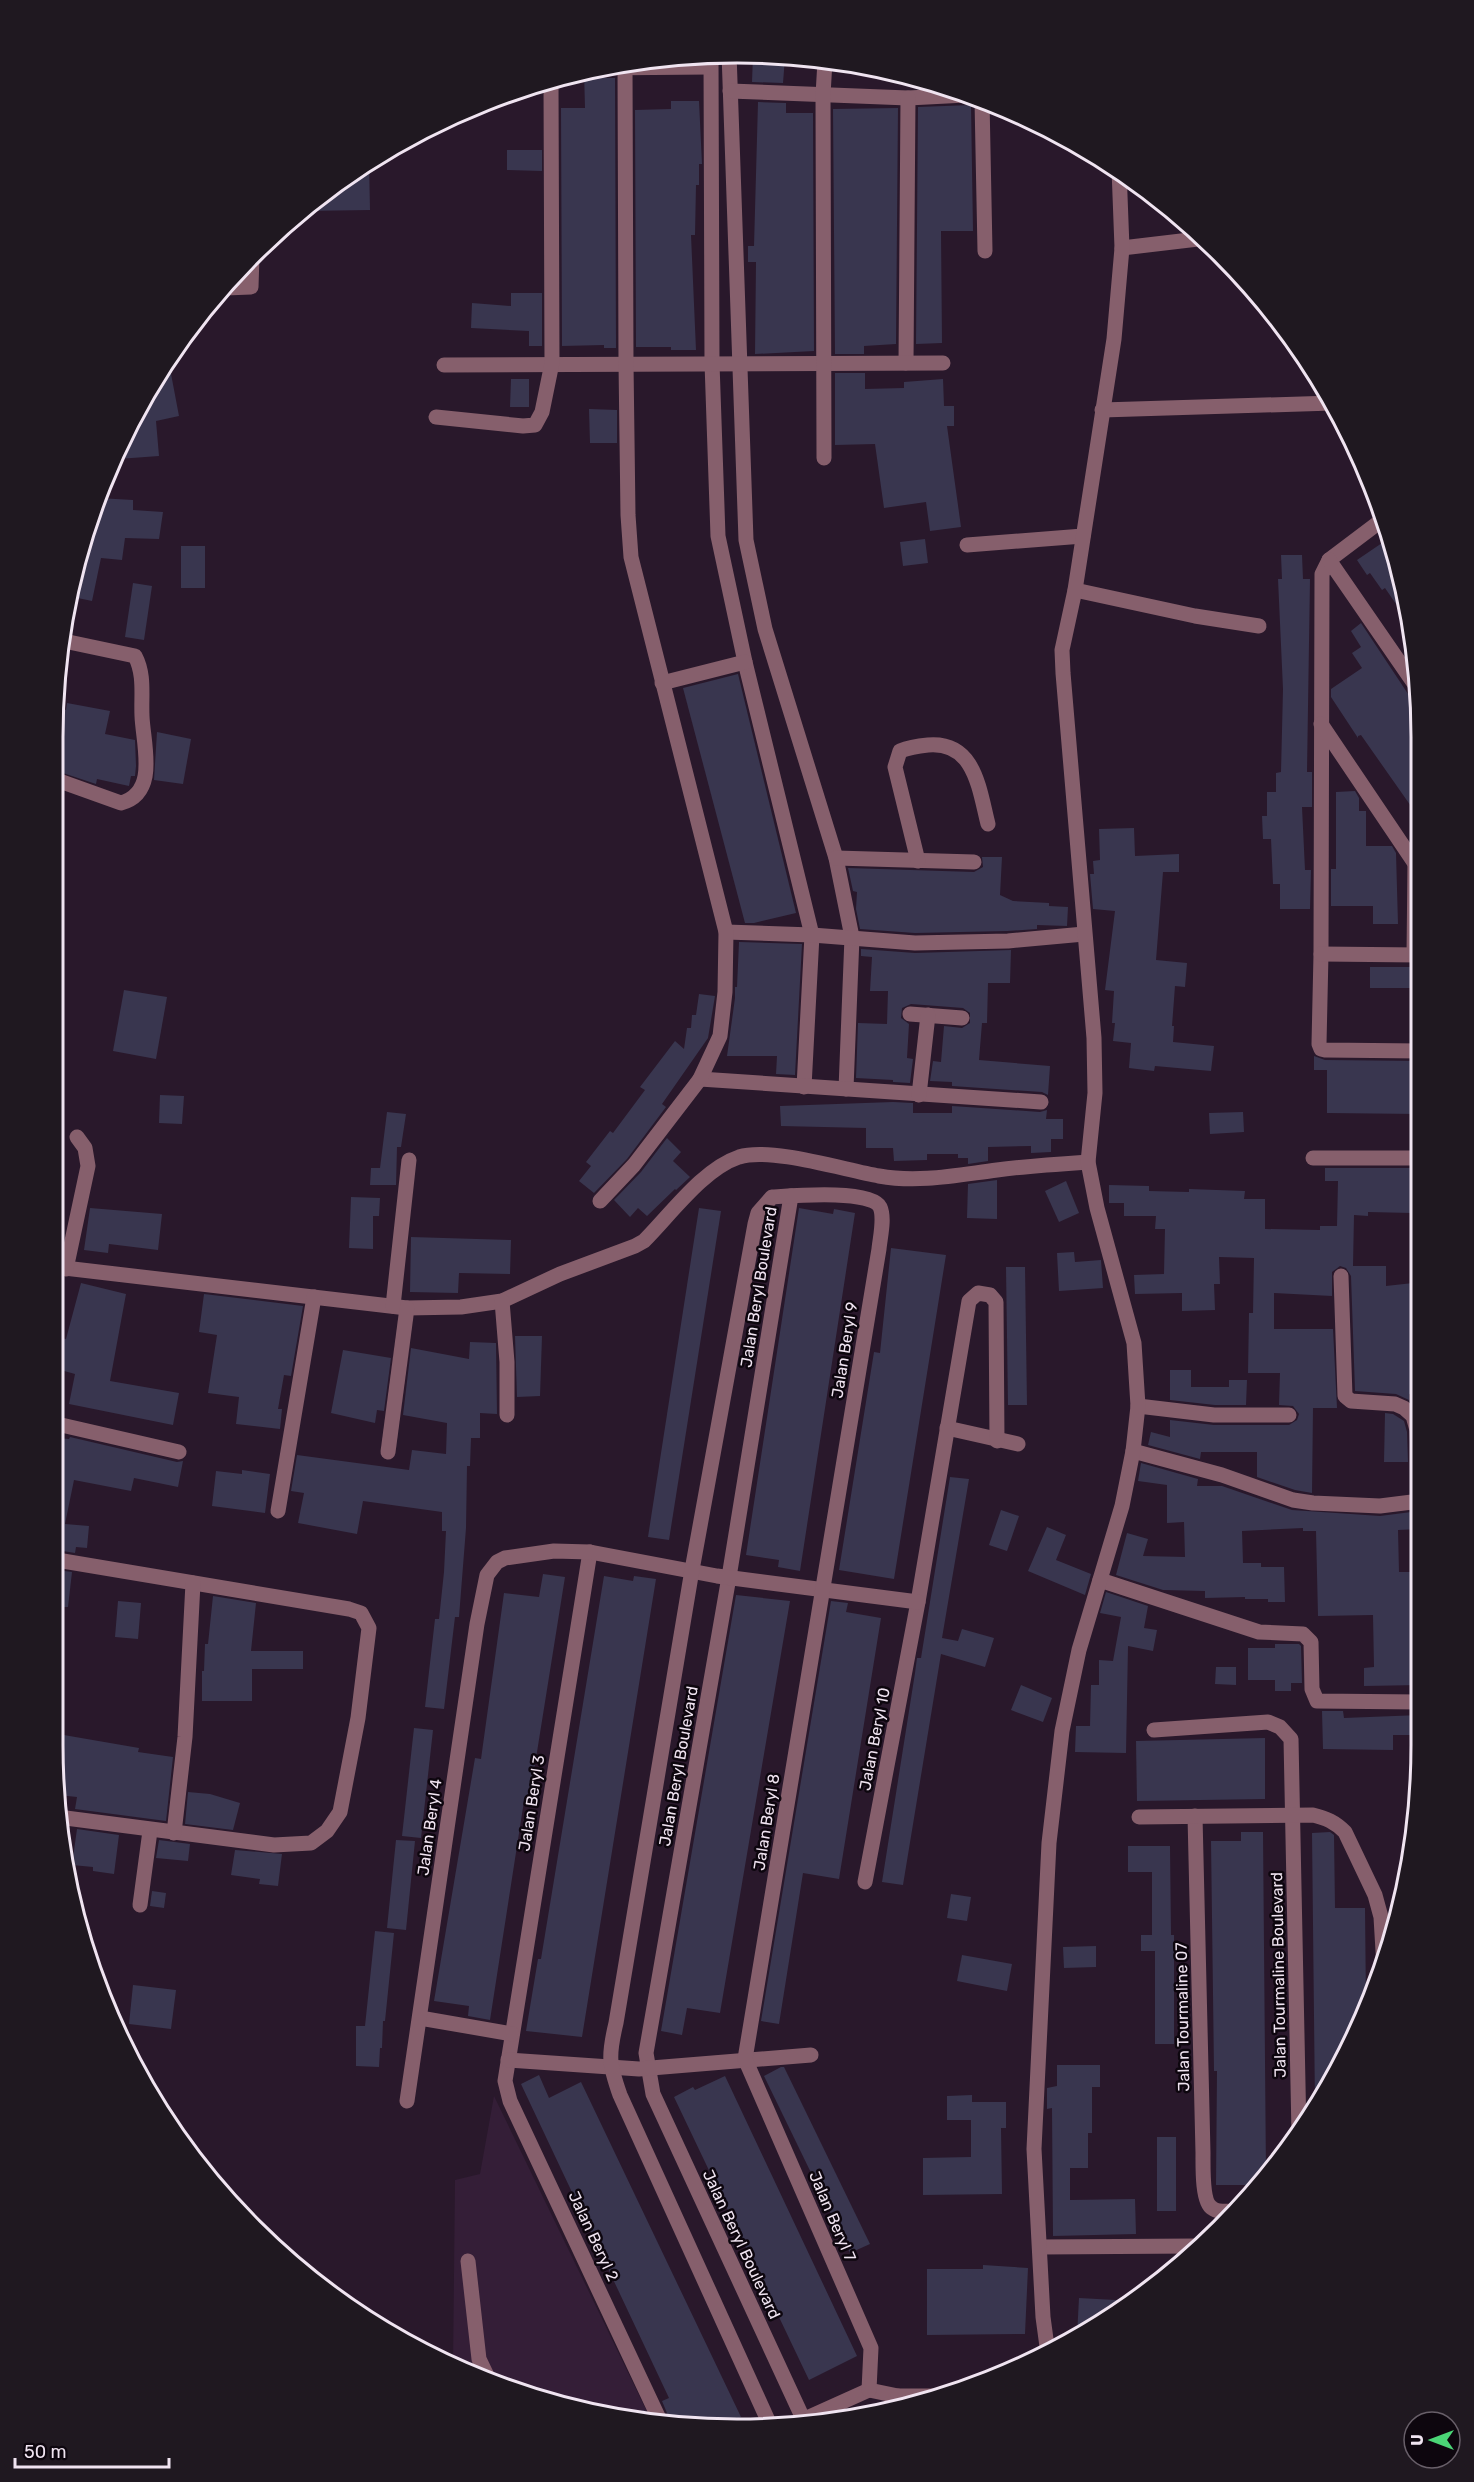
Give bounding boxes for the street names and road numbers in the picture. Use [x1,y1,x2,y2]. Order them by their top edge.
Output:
street label: Jalan Beryl Boulevard [736,1205,781,1369]
street label: Jalan Beryl 9 [828,1301,861,1400]
street label: Jalan Beryl Boulevard [655,1684,702,1848]
street label: Jalan Beryl 10 [855,1686,894,1792]
street label: Jalan Beryl 3 [515,1754,548,1853]
street label: Jalan Beryl 8 [749,1772,784,1872]
street label: Jalan Beryl 4 [413,1777,446,1877]
street label: Jalan Tourmaline Boulevard [1267,1872,1290,2078]
street label: Jalan Tourmaline 07 [1172,1942,1193,2092]
street label: Jalan Beryl Boulevard [699,2167,784,2322]
street label: Jalan Beryl 7 [805,2168,860,2264]
street label: Jalan Beryl 2 [564,2188,623,2284]

